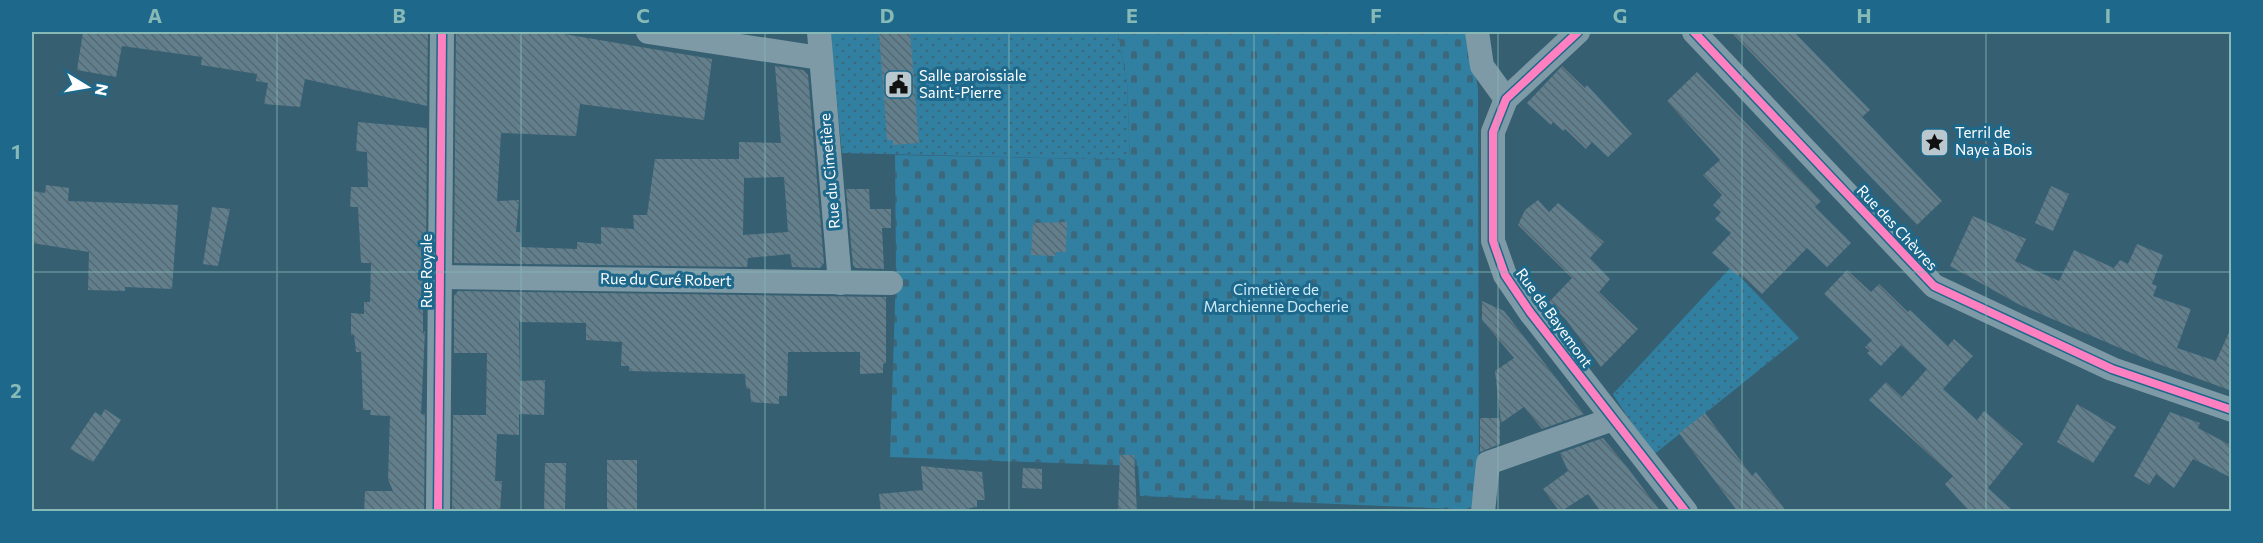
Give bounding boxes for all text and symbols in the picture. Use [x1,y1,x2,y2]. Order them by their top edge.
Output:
text: A [148,3,162,27]
text: B [392,3,406,27]
text: C [636,3,650,27]
text: D [880,3,894,27]
text: E [1126,3,1138,27]
text: F [1370,3,1382,27]
text: G [1613,3,1627,27]
text: H [1857,3,1872,27]
text: I [2105,3,2111,27]
north arrow [57,57,117,117]
place label: Salle paroissiale Saint-Pierre [919,66,1026,101]
public building icon: Salle paroissiale Saint-Pierre [882,69,914,101]
text: N [92,82,113,98]
street label: Rue du Cimetière [815,113,843,229]
place label: Terril de Naye à Bois [1955,123,2032,158]
place icon: Terril de Naye à Bois [1918,126,1950,158]
text: 1 [11,139,21,163]
street label: Rue des Chèvres [1854,181,1942,274]
street label: Rue Royale [417,234,435,308]
street label: Rue de Bayemont [1513,264,1597,370]
street label: Rue du Curé Robert [600,269,732,289]
park label: Cimetière de Marchienne Docherie [1203,280,1349,315]
text: 2 [10,378,22,402]

